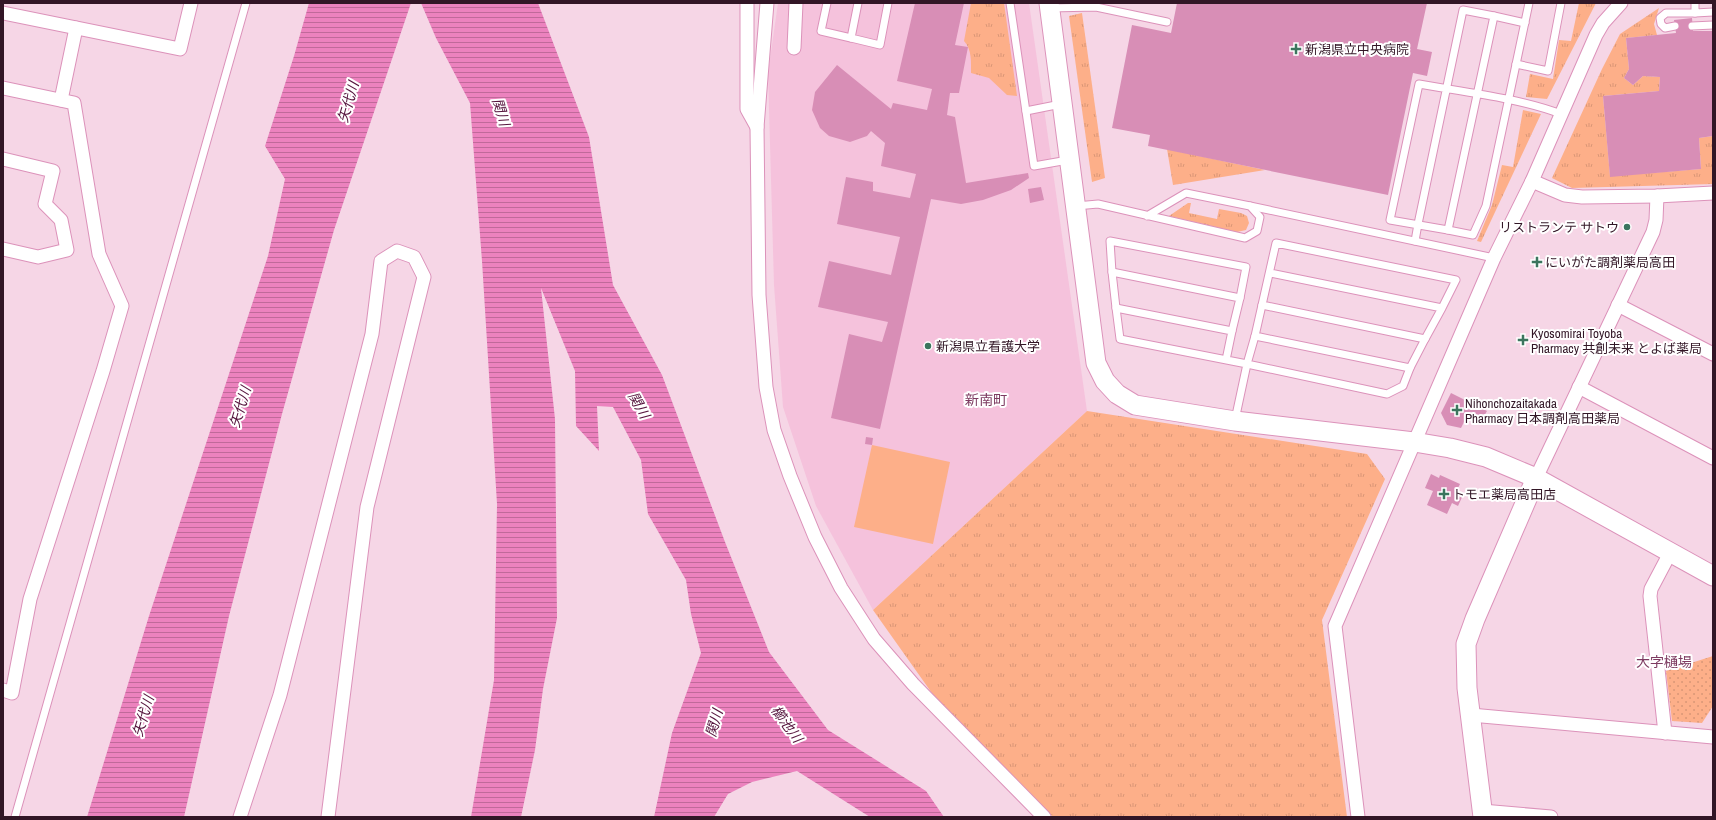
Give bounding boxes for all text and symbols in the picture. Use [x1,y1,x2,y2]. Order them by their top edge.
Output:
place label: 新潟県立中央病院 [1305,41,1409,58]
marker: 新潟県立中央病院 [1290,43,1302,55]
water label: 矢代川 [334,77,363,125]
water label: 関川 [488,96,514,130]
place label: リストランテ サトウ [1499,219,1619,236]
marker: リストランテ サトウ [1622,222,1632,232]
place label: にいがた調剤薬局高田 [1545,254,1675,271]
marker: にいがた調剤薬局高田 [1532,257,1542,267]
place label: Kyosomirai Toyoba Pharmacy 共創未来 とよば薬局 [1531,325,1702,357]
marker: Kyosomirai Toyoba Pharmacy 共創未来 とよば薬局 [1518,335,1528,345]
place label: 新潟県立看護大学 [936,338,1040,355]
marker: 新潟県立看護大学 [923,341,933,351]
water label: 矢代川 [225,382,255,430]
water label: 関川 [624,388,655,423]
district label: 新南町 [965,391,1007,409]
place label: Nihonchozaitakada Pharmacy 日本調剤高田薬局 [1465,395,1620,427]
marker: Nihonchozaitakada Pharmacy 日本調剤高田薬局 [1452,405,1462,415]
place label: トモエ薬局高田店 [1452,486,1556,503]
marker: トモエ薬局高田店 [1439,489,1449,499]
district label: 大字樋場 [1636,653,1692,671]
water label: 矢代川 [128,691,158,739]
water label: 櫛池川 [767,702,808,748]
water label: 関川 [701,705,727,739]

